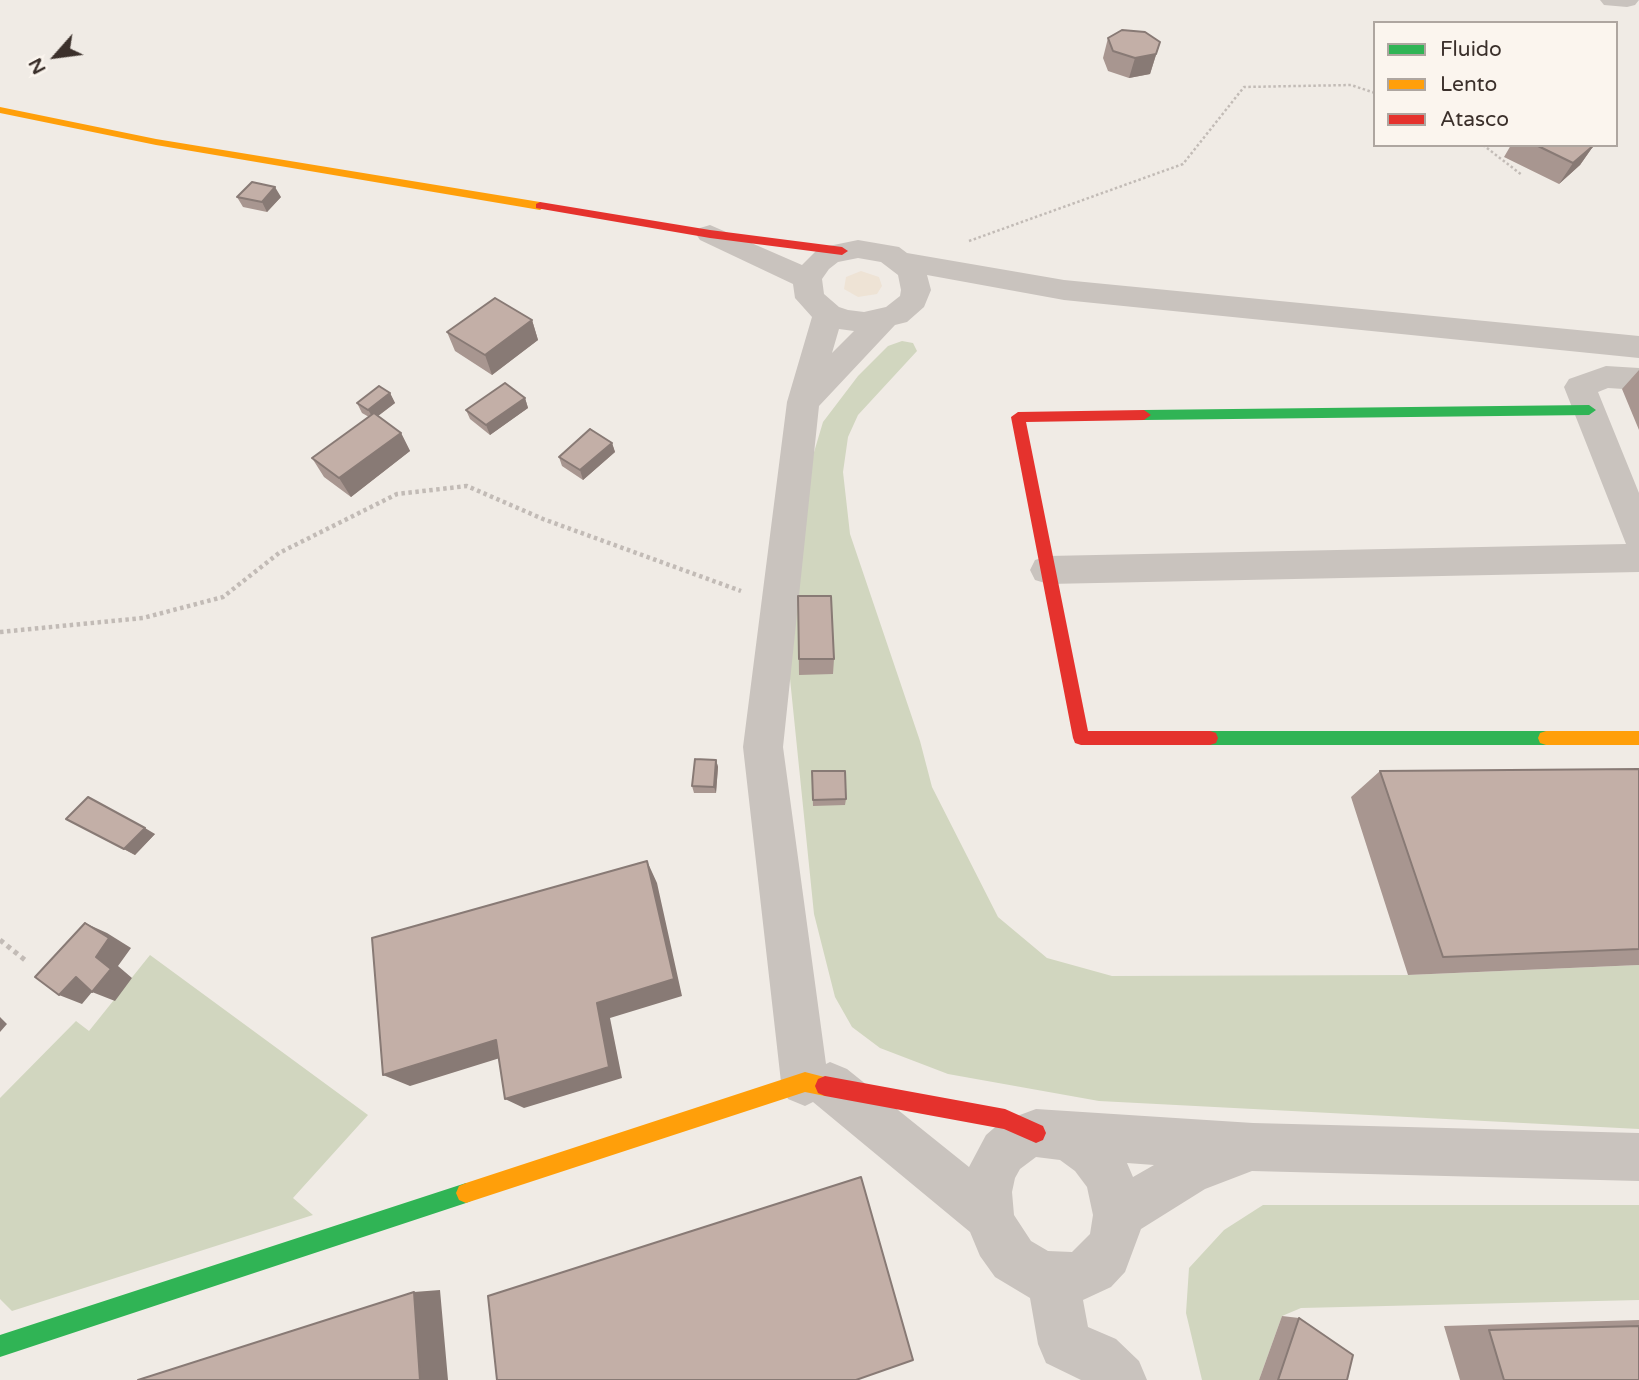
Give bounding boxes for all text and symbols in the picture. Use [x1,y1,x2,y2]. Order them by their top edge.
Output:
north arrow [21,21,91,91]
legend [1373,21,1618,147]
text: Fluido [1440,37,1502,62]
text: N [24,54,51,78]
text: Lento [1440,72,1497,97]
text: Atasco [1440,107,1509,132]

